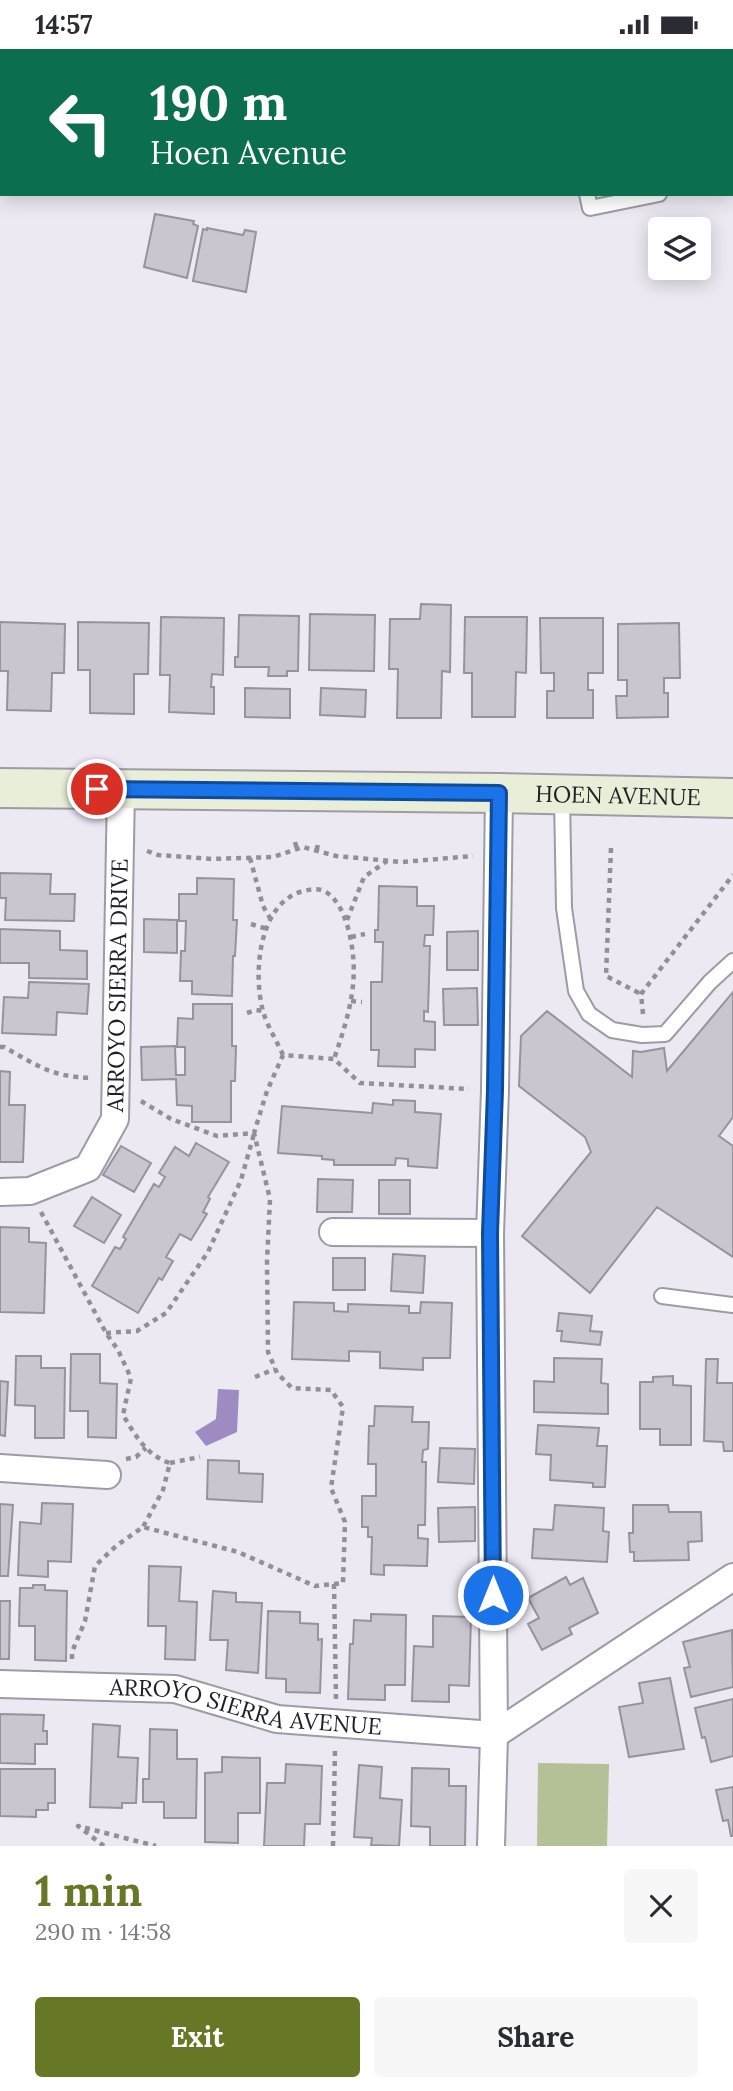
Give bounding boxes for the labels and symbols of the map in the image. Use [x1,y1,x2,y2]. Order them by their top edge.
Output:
pin [67,759,127,819]
street label: HOEN AVENUE [535,779,701,811]
street label: ARROYO SIERRA DRIVE [100,858,134,1113]
position arrow [456,1558,530,1632]
street label: ARROYO SIERRA AVENUE [108,1672,383,1741]

